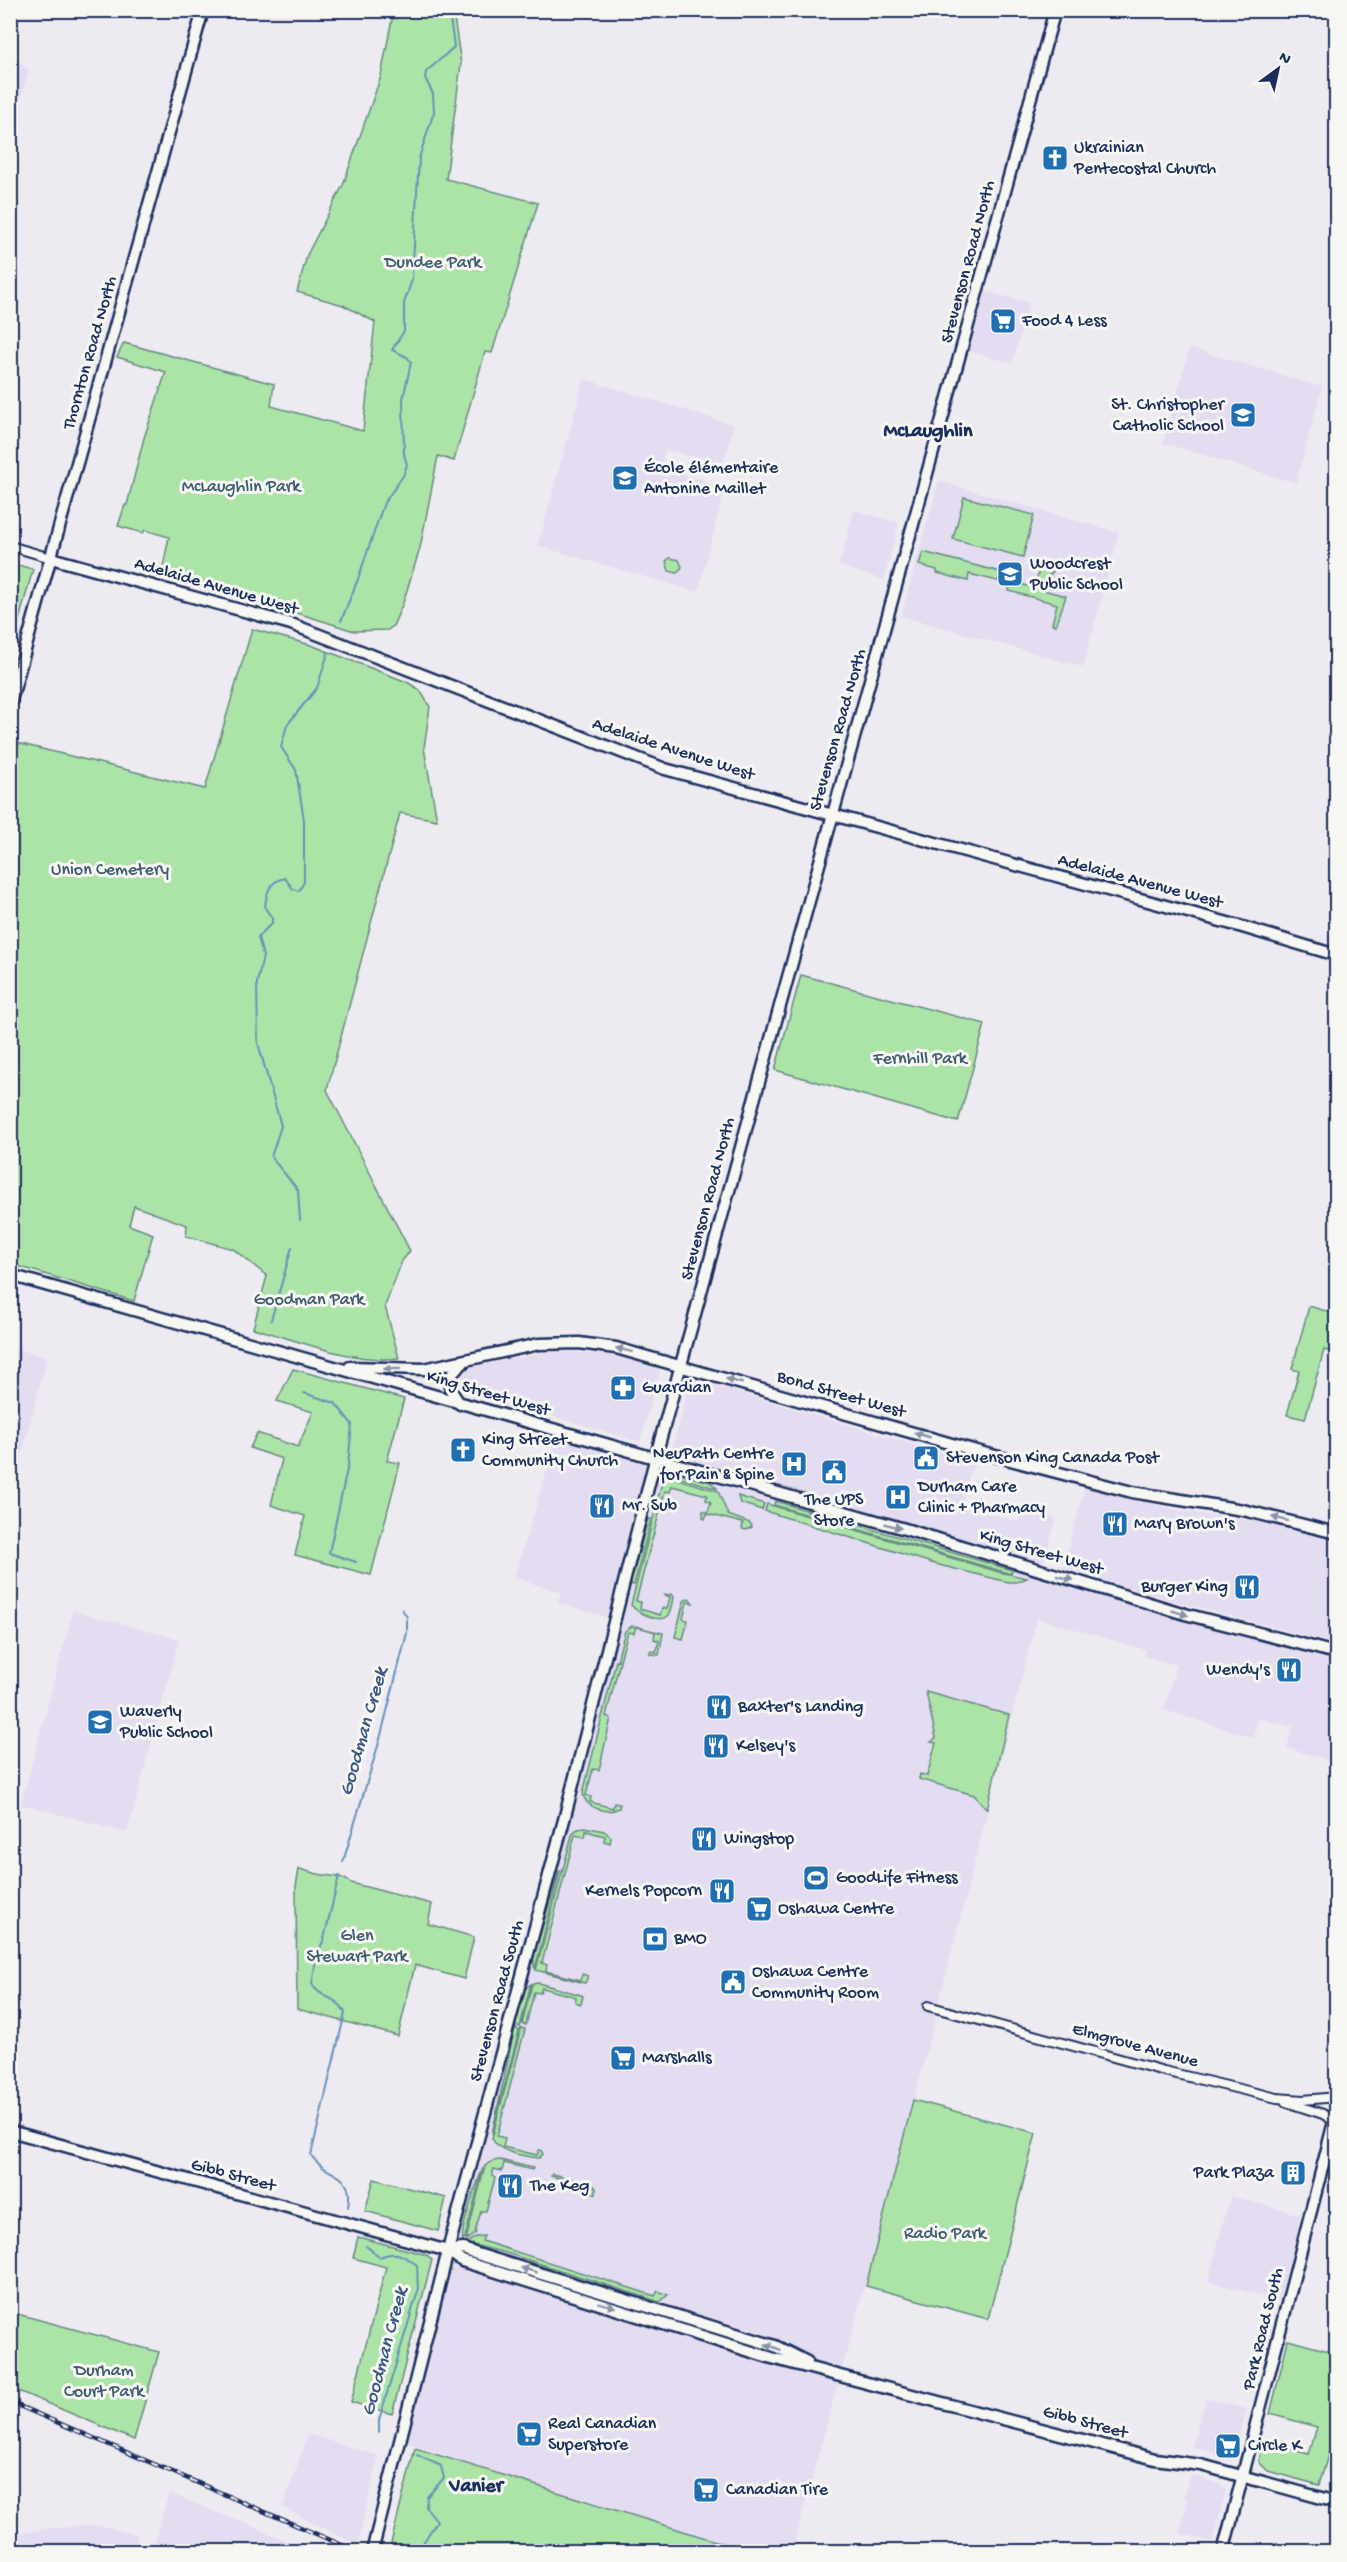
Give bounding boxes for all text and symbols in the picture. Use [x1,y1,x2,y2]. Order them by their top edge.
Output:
north arrow [1248,39,1308,99]
text: N [1275,49,1294,70]
place label: Ukrainian Pentecostal Church [1073,138,1216,180]
church icon: Ukrainian Pentecostal Church [1040,143,1070,173]
street label: Stevenson Road North [937,178,1001,346]
park label: Dundee Park [384,253,483,274]
street label: Thornton Road North [59,274,123,433]
supermarket icon: Food 4 Less [988,306,1018,336]
place label: Food 4 Less [1021,311,1108,332]
place label: St. Christopher Catholic School [1111,395,1226,437]
school or university icon: St. Christopher Catholic School [1228,400,1258,430]
district label: McLaughlin [884,421,973,444]
place label: École élémentaire Antonine Maillet [644,458,779,500]
school or university icon: École élémentaire Antonine Maillet [610,463,640,493]
park label: McLaughlin Park [182,477,302,498]
street label: Adelaide Avenue West [132,554,302,621]
place label: Woodcrest Public School [1029,554,1123,596]
school or university icon: Woodcrest Public School [995,559,1025,589]
street label: Stevenson Road North [806,646,872,813]
street label: Adelaide Avenue West [589,714,758,787]
street label: Adelaide Avenue West [1055,850,1226,914]
park label: Union Cemetery [51,860,169,881]
park label: Fernhill Park [872,1049,969,1070]
street label: Stevenson Road North [677,1115,741,1283]
park label: Goodman Park [254,1290,366,1311]
one-way arrow [615,1345,633,1354]
one-way arrow [383,1364,402,1374]
street label: King Street West [424,1366,554,1422]
street label: Bond Street West [773,1366,909,1424]
pharmacy icon: Guardian [608,1373,638,1403]
one-way arrow [725,1376,743,1385]
place label: Guardian [642,1378,712,1399]
place label: King Street Community Church [482,1430,618,1472]
one-way arrow [913,1430,931,1440]
church icon: King Street Community Church [448,1435,478,1465]
public building icon: Stevenson King Canada Post [911,1443,941,1473]
place label: NeuPath Centre for Pain & Spine [653,1444,775,1486]
place label: Stevenson King Canada Post [946,1448,1160,1469]
hospital icon: NeuPath Centre for Pain & Spine [779,1449,809,1479]
public building icon: The UPS Store [819,1457,849,1487]
place label: Durham Care Clinic + Pharmacy [917,1477,1045,1519]
hospital icon: Durham Care Clinic + Pharmacy [883,1482,913,1512]
place label: The UPS Store [804,1490,864,1532]
restaurant icon: Mr. Sub [587,1491,617,1521]
place label: Mr. Sub [622,1496,678,1517]
restaurant icon: Mary Brown's [1100,1509,1130,1539]
place label: Mary Brown's [1134,1514,1236,1535]
one-way arrow [1271,1514,1289,1524]
one-way arrow [884,1522,902,1531]
street label: King Street West [977,1525,1107,1581]
restaurant icon: Burger King [1232,1572,1262,1602]
one-way arrow [1055,1573,1074,1583]
place label: Burger King [1140,1577,1228,1598]
one-way arrow [1172,1608,1190,1618]
restaurant icon: Wendy's [1274,1655,1304,1685]
place label: Wendy's [1206,1660,1271,1681]
water label: Goodman Creek [336,1663,395,1799]
restaurant icon: Baxter's Landing [704,1692,734,1722]
place label: Baxter's Landing [737,1697,864,1718]
place label: Waverly Public School [119,1702,213,1744]
school or university icon: Waverly Public School [85,1707,115,1737]
restaurant icon: Kelsey's [701,1731,731,1761]
place label: Kelsey's [736,1736,797,1757]
restaurant icon: Wingstop [689,1824,719,1854]
place label: Wingstop [724,1829,794,1850]
sports icon: GoodLife Fitness [801,1863,831,1893]
place label: GoodLife Fitness [836,1868,959,1889]
restaurant icon: Kernels Popcorn [707,1876,737,1906]
place label: Kernels Popcorn [585,1881,702,1902]
supermarket icon: Oshawa Centre [744,1894,774,1924]
place label: Oshawa Centre [778,1899,895,1920]
street label: Stevenson Road South [466,1918,530,2084]
bank icon: BMO [640,1924,670,1954]
park label: Glen Stewart Park [306,1926,410,1968]
place label: BMO [673,1929,707,1950]
place label: Oshawa Centre Community Room [752,1962,879,2004]
public building icon: Oshawa Centre Community Room [718,1967,748,1997]
street label: Elmgrove Avenue [1070,2019,1201,2073]
supermarket icon: Marshalls [608,2043,638,2073]
place label: Marshalls [642,2048,713,2069]
street label: Gibb Street [188,2155,279,2198]
building icon: Park Plaza [1278,2158,1308,2188]
place label: Park Plaza [1193,2163,1275,2184]
restaurant icon: The Keg [495,2171,525,2201]
place label: The Keg [529,2176,590,2197]
park label: Radio Park [904,2224,988,2245]
one-way arrow [520,2264,538,2274]
street label: Park Road South [1238,2265,1289,2393]
water label: Goodman Creek [358,2283,415,2419]
one-way arrow [598,2301,616,2310]
one-way arrow [763,2341,781,2351]
park label: Durham Court Park [64,2361,146,2403]
street label: Gibb Street [1040,2402,1131,2445]
place label: Real Canadian Superstore [548,2414,657,2456]
supermarket icon: Real Canadian Superstore [514,2419,544,2449]
supermarket icon: Circle K [1213,2431,1243,2461]
place label: Circle K [1248,2436,1304,2457]
supermarket icon: Canadian Tire [691,2475,721,2505]
district label: Vanier [448,2476,505,2499]
place label: Canadian Tire [726,2480,829,2501]

